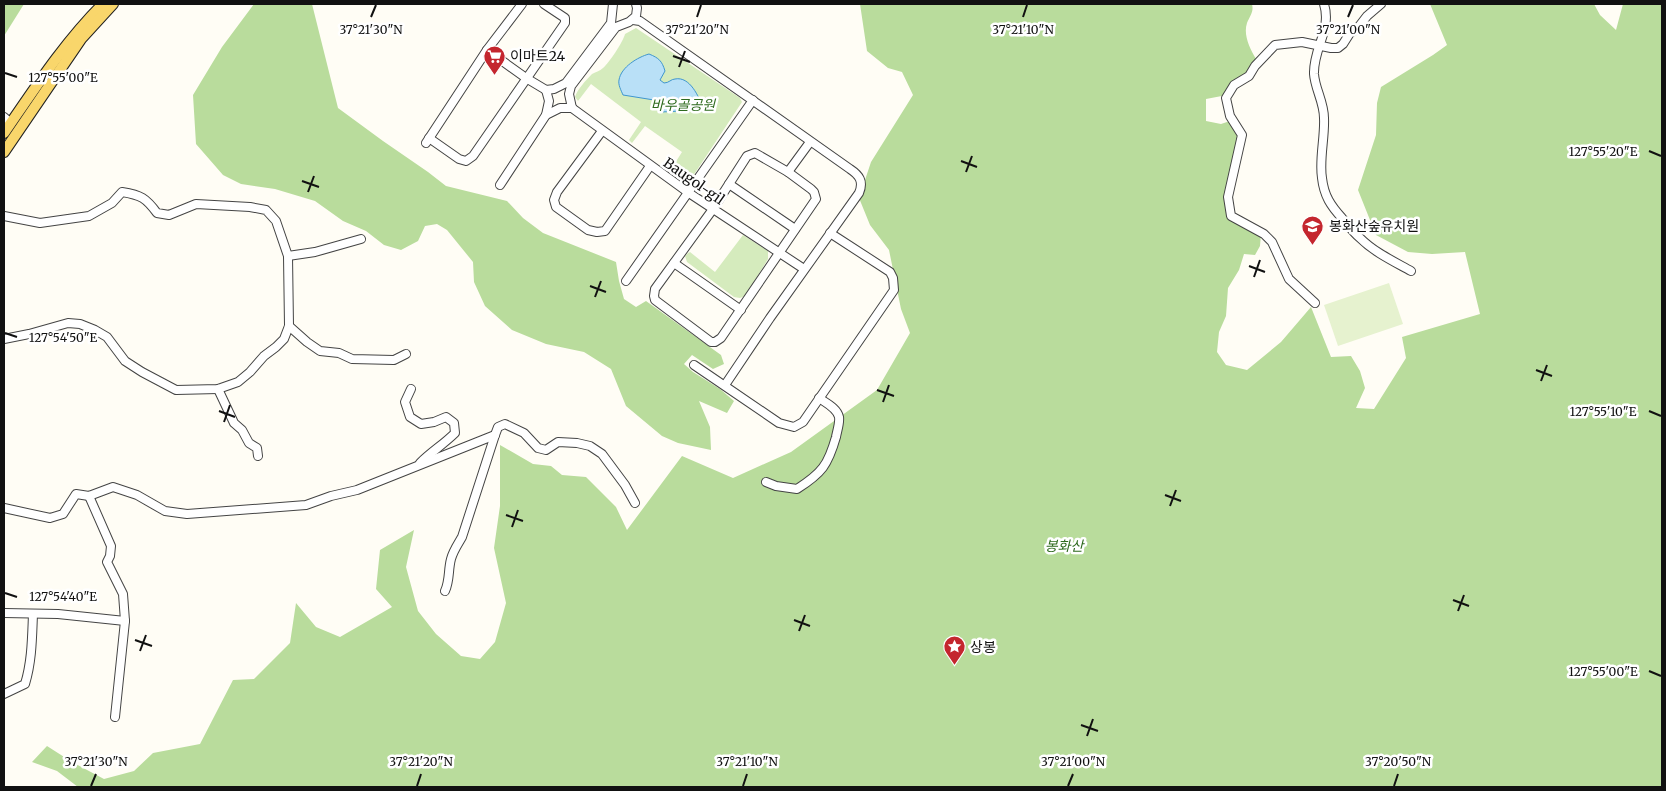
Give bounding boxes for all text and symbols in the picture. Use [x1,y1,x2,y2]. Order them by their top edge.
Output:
text: 37°21'30"N [339,22,403,37]
text: 37°21'20"N [665,22,729,37]
text: 37°21'10"N [992,22,1054,37]
text: 37°21'00"N [1316,22,1381,37]
supermarket icon: 이마트24 [482,44,506,75]
place label: 이마트24 [510,47,566,65]
text: 127°55'00"E [28,70,98,85]
park label: 바우골공원 [651,96,716,114]
text: 127°55'20"E [1569,144,1638,159]
street label: Baugol-gil [660,153,729,209]
school or university icon: 봉화산숲유치원 [1301,214,1325,245]
place label: 봉화산숲유치원 [1329,217,1419,235]
text: 127°54'50"E [29,330,97,345]
text: 127°55'10"E [1570,404,1637,419]
park label: 봉화산 [1045,537,1085,555]
text: 127°54'40"E [29,589,97,604]
place icon: 상봉 [942,635,966,666]
place label: 상봉 [970,638,996,656]
text: 127°55'00"E [1568,664,1638,679]
text: 37°21'30"N [64,754,128,769]
text: 37°21'20"N [389,754,453,769]
text: 37°21'10"N [716,754,778,769]
text: 37°21'00"N [1041,754,1106,769]
text: 37°20'50"N [1365,754,1432,769]

